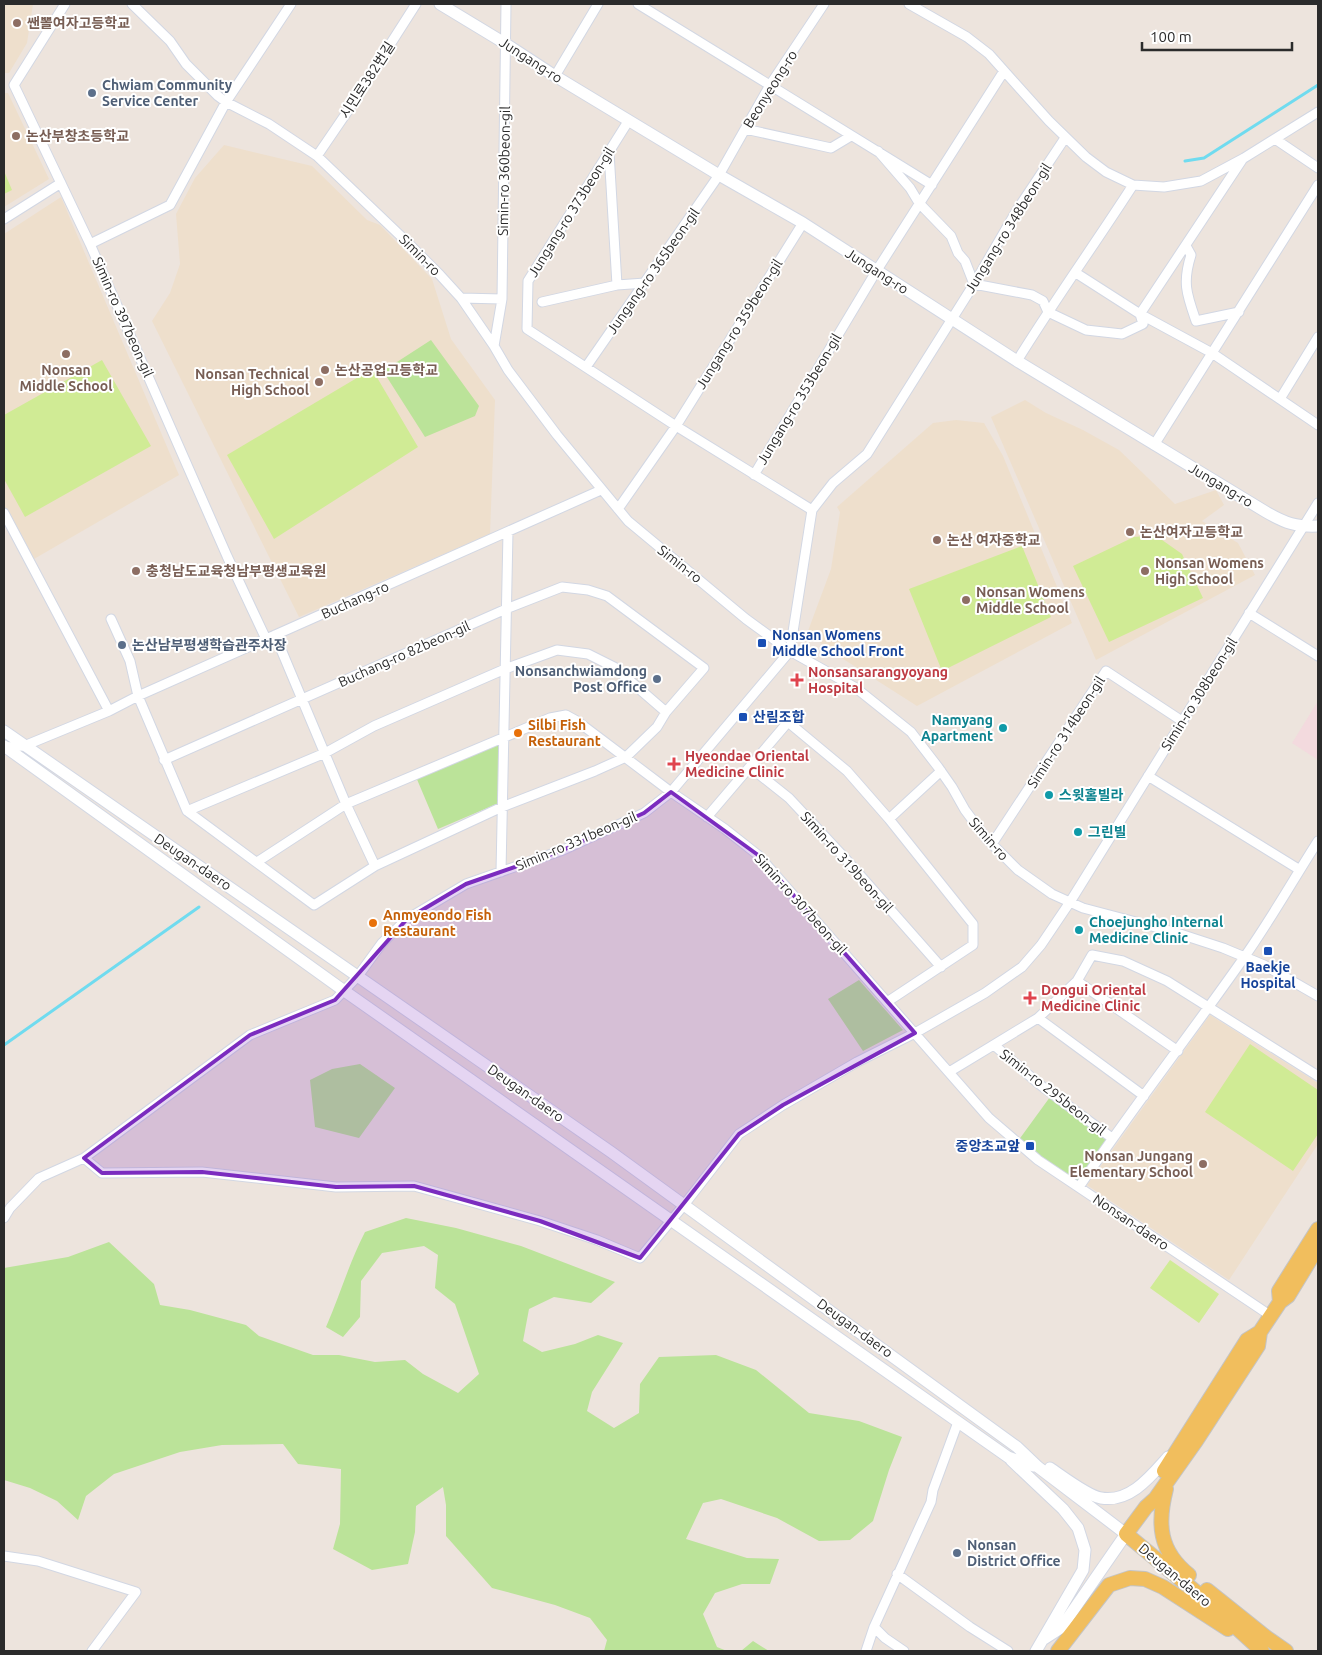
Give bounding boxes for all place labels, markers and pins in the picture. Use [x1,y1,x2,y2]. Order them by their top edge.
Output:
place label: 쌘뽈여자고등학교 [27,15,130,31]
marker: 쌘뽈여자고등학교 [11,17,23,29]
place label: Chwiam Community Service Center [102,77,233,109]
marker: Chwiam Community Service Center [86,87,98,99]
place label: 논산부창초등학교 [26,128,129,144]
marker: 논산부창초등학교 [10,130,22,142]
marker: Nonsan Middle School [60,348,72,360]
place label: Nonsan Middle School [20,362,112,394]
place label: 논산공업고등학교 [335,362,438,378]
marker: 논산공업고등학교 [319,364,331,376]
place label: Nonsan Technical High School [195,366,309,398]
marker: Nonsan Technical High School [313,376,325,388]
place label: 논산여자고등학교 [1140,524,1243,540]
marker: 논산여자고등학교 [1124,526,1136,538]
place label: 논산 여자중학교 [947,532,1041,548]
marker: 논산 여자중학교 [931,534,943,546]
place label: Nonsan Womens High School [1155,555,1264,587]
place label: 충청남도교육청남부평생교육원 [146,563,326,579]
marker: 충청남도교육청남부평생교육원 [130,565,142,577]
marker: Nonsan Womens High School [1139,565,1151,577]
place label: Nonsan Womens Middle School [976,584,1085,616]
marker: Nonsan Womens Middle School [960,594,972,606]
place label: Nonsan Womens Middle School Front [772,627,904,659]
place label: 논산남부평생학습관주차장 [132,637,287,653]
marker: Nonsan Womens Middle School Front [756,637,768,649]
marker: 논산남부평생학습관주차장 [116,639,128,651]
place label: Nonsanchwiamdong Post Office [515,663,647,695]
place label: Nonsansarangyoyang Hospital [808,664,948,696]
marker: Nonsanchwiamdong Post Office [651,673,663,685]
marker: Nonsansarangyoyang Hospital [790,673,804,687]
place label: 산림조합 [753,709,805,725]
marker: 산림조합 [737,711,749,723]
place label: Namyang Apartment [921,712,993,744]
place label: Silbi Fish Restaurant [528,717,601,749]
marker: Namyang Apartment [997,722,1009,734]
marker: Silbi Fish Restaurant [512,727,524,739]
place label: Hyeondae Oriental Medicine Clinic [685,748,809,780]
marker: Hyeondae Oriental Medicine Clinic [667,757,681,771]
place label: 스윗홈빌라 [1059,787,1124,803]
marker: 스윗홈빌라 [1043,789,1055,801]
place label: 그린빌 [1088,824,1127,840]
marker: 그린빌 [1072,826,1084,838]
place label: Anmyeondo Fish Restaurant [383,907,492,939]
place label: Choejungho Internal Medicine Clinic [1089,914,1223,946]
marker: Anmyeondo Fish Restaurant [367,917,379,929]
marker: Choejungho Internal Medicine Clinic [1073,924,1085,936]
marker: Baekje Hospital [1262,945,1274,957]
place label: Baekje Hospital [1240,959,1296,991]
place label: Dongui Oriental Medicine Clinic [1041,982,1146,1014]
marker: Dongui Oriental Medicine Clinic [1023,991,1037,1005]
place label: 중앙초교앞 [956,1138,1020,1154]
marker: 중앙초교앞 [1024,1140,1036,1152]
place label: Nonsan Jungang Elementary School [1070,1148,1193,1180]
marker: Nonsan Jungang Elementary School [1197,1158,1209,1170]
place label: Nonsan District Office [967,1537,1061,1569]
marker: Nonsan District Office [951,1547,963,1559]

